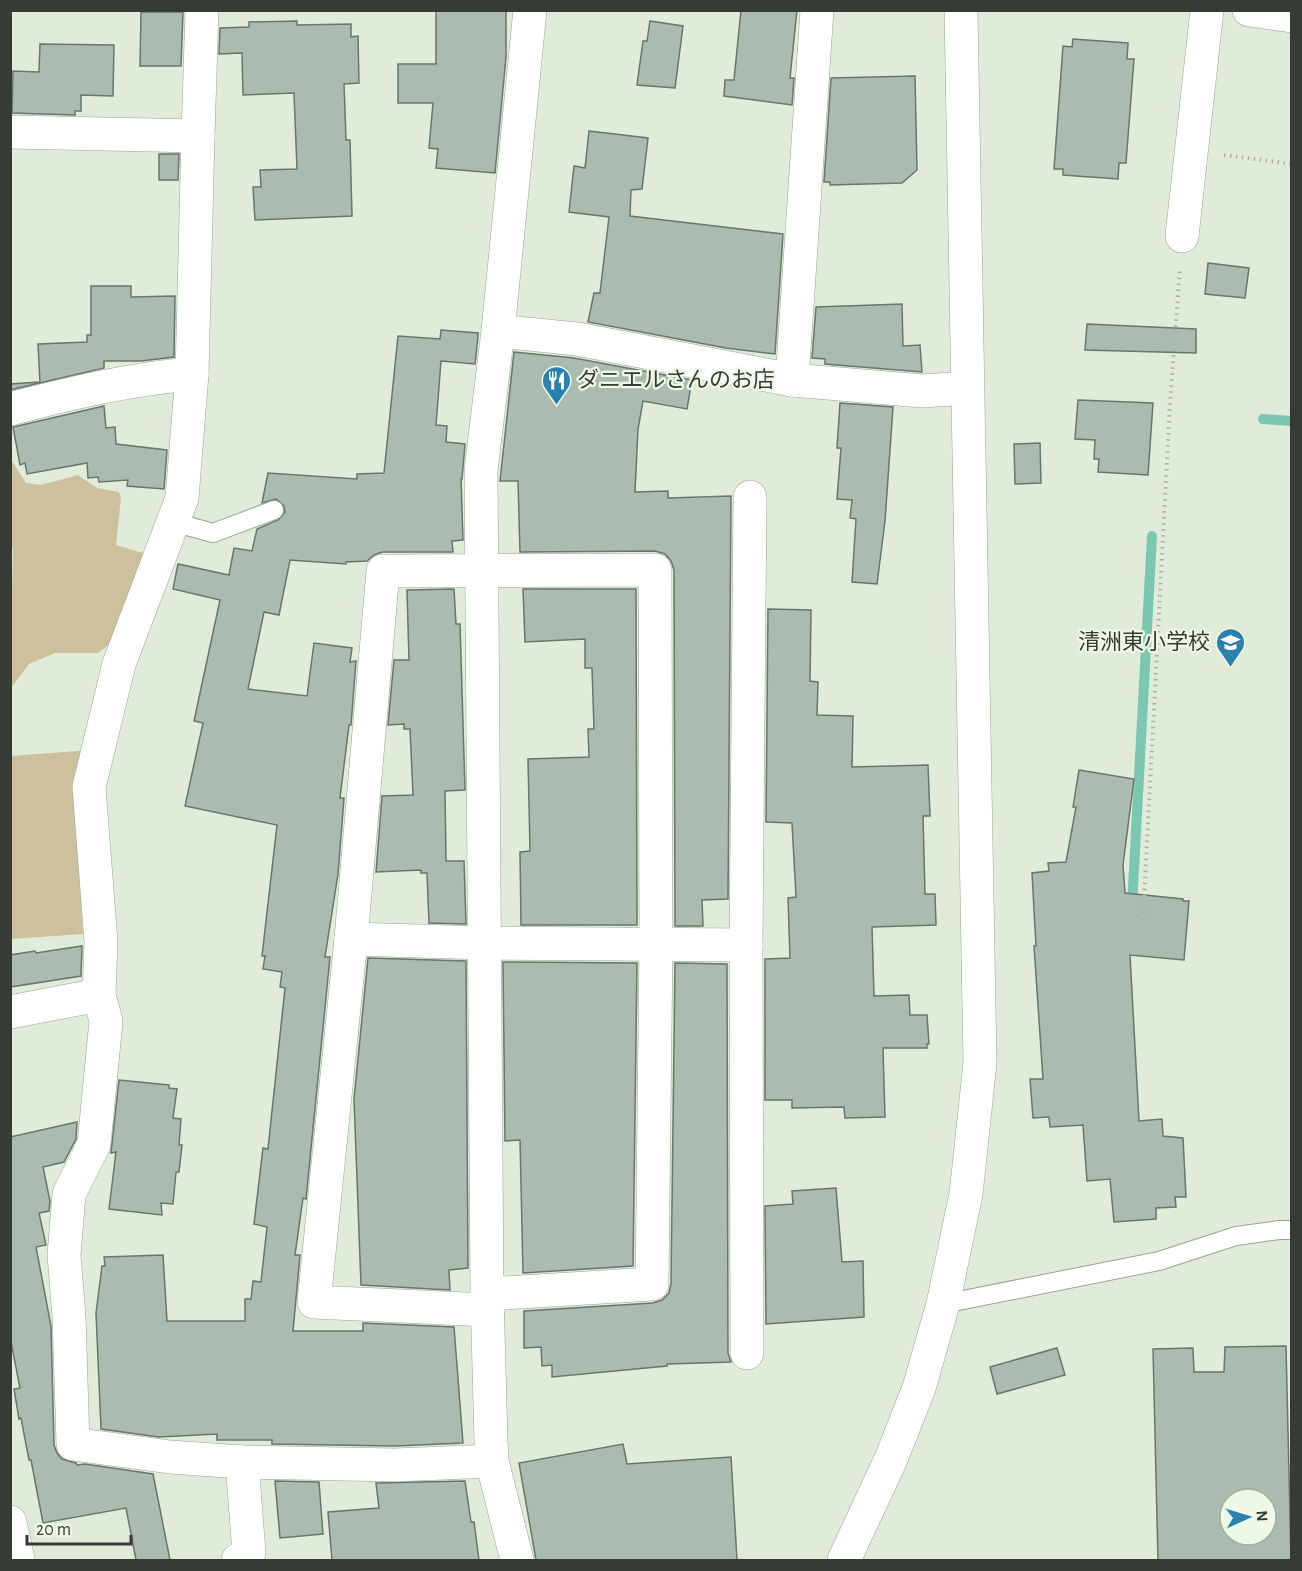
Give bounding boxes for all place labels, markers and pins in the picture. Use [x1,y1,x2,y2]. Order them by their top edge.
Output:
restaurant icon: ダニエルさんのお店 [540,364,572,406]
place label: ダニエルさんのお店 [577,368,775,391]
school or university icon: 清洲東小学校 [1215,626,1247,668]
place label: 清洲東小学校 [1078,630,1210,653]

